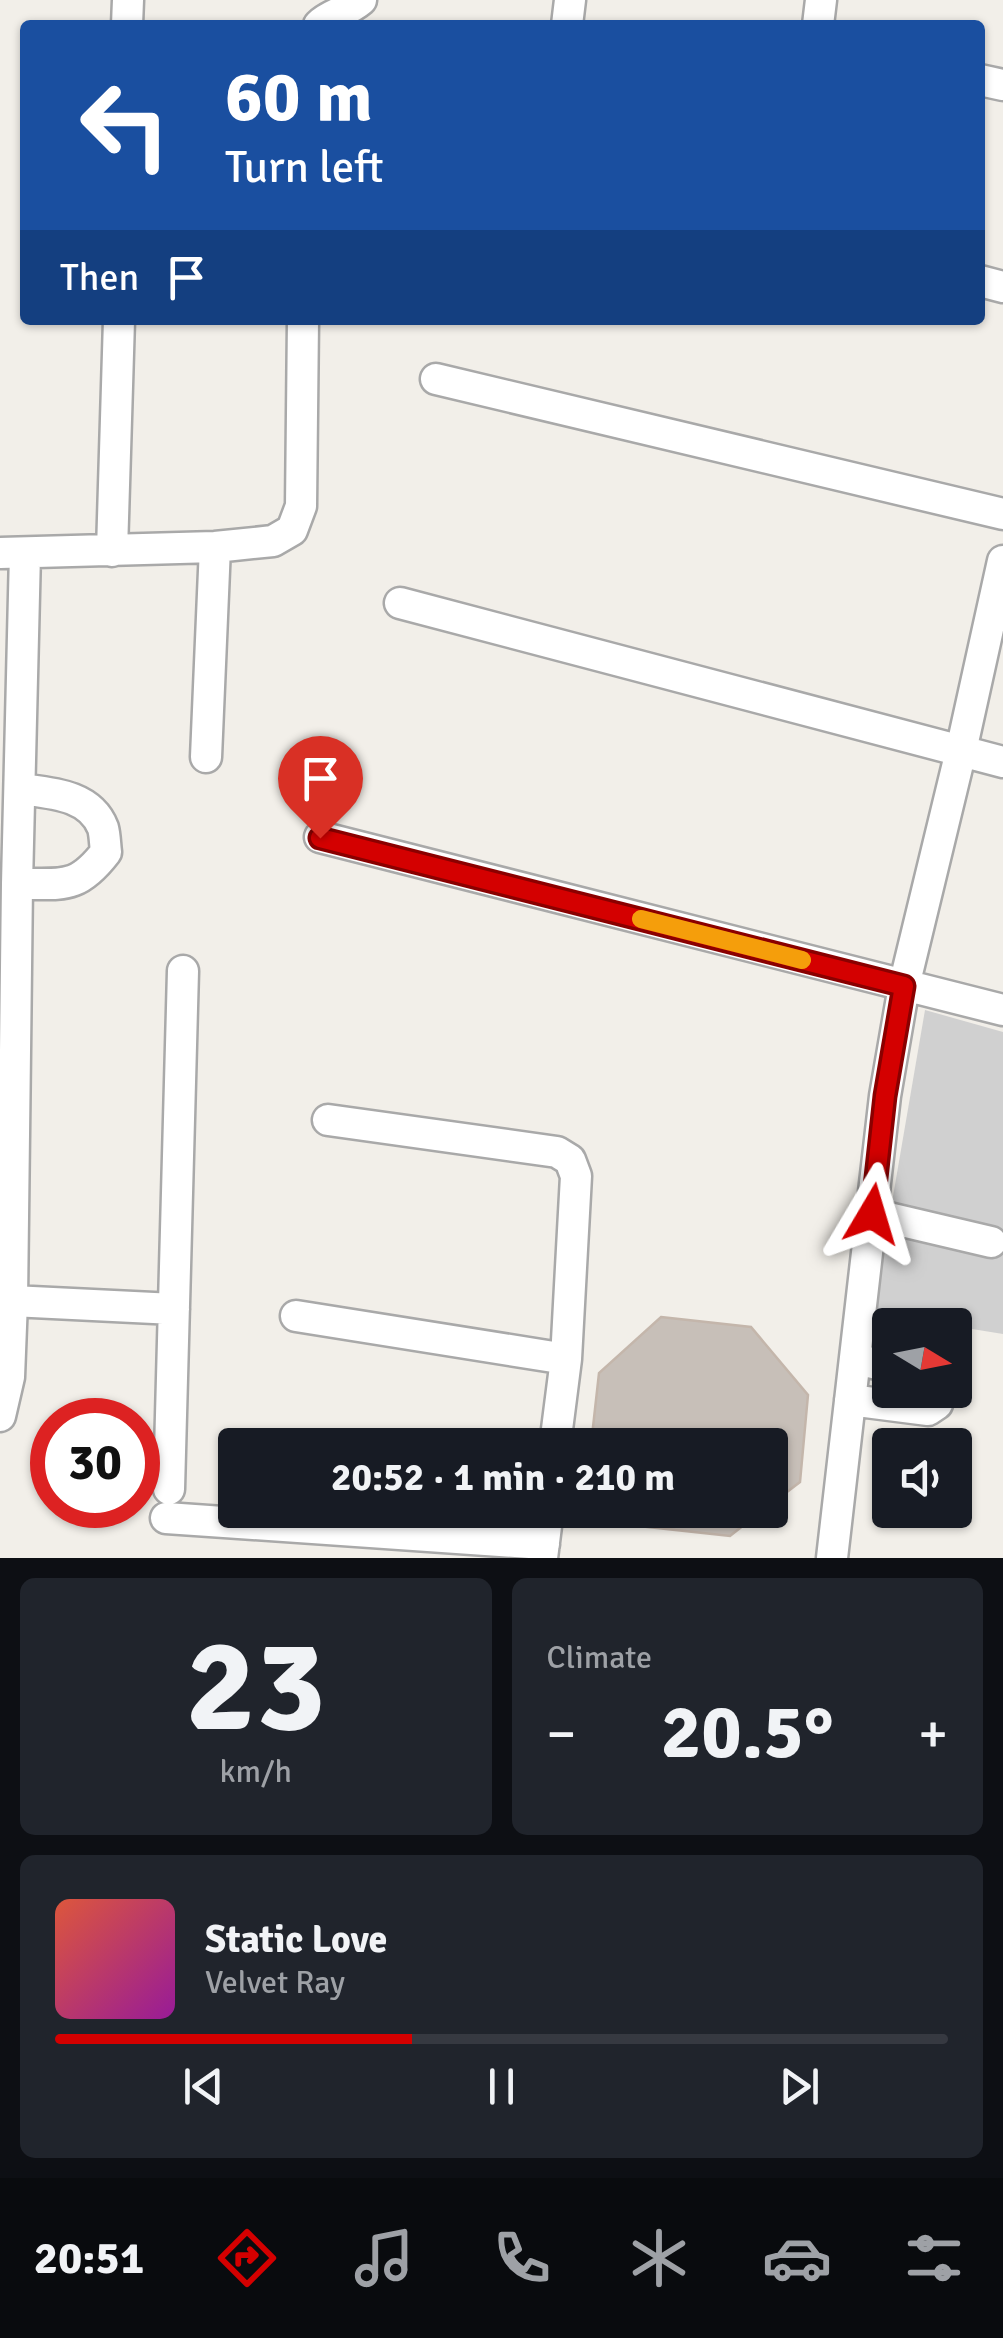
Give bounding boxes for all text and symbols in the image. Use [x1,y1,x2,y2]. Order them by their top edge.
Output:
text: 60 m [225,54,373,140]
icon: left [60,60,190,190]
text: Turn left [225,140,384,195]
icon: arrive [159,250,214,305]
text: Then [60,254,139,301]
pin [278,736,363,839]
icon: arrive [293,751,348,806]
position arrow [820,1162,924,1266]
north arrow [872,1308,972,1408]
map controls [872,1308,972,1528]
speed limit sign: 30 [30,1398,160,1528]
button: sound [872,1428,972,1528]
text: 20:52 · 1 min · 210 m [331,1454,675,1501]
text: 23 [186,1607,326,1767]
text: Climate [547,1638,652,1677]
text: 20.5° [661,1686,834,1779]
text: − [547,1700,576,1768]
text: + [918,1700,948,1768]
text: km/h [220,1752,292,1791]
text: Static Love [205,1916,387,1963]
text: Velvet Ray [205,1963,345,2002]
icon: previous [176,2059,231,2114]
icon: pause [474,2059,529,2114]
icon: next [772,2059,827,2114]
icon: directions [212,2223,282,2293]
icon: music [349,2223,419,2293]
icon: phone [487,2223,557,2293]
icon: climate [624,2223,694,2293]
icon: car [762,2223,832,2293]
icon: filters [899,2223,969,2293]
text: 20:51 [34,2231,144,2286]

